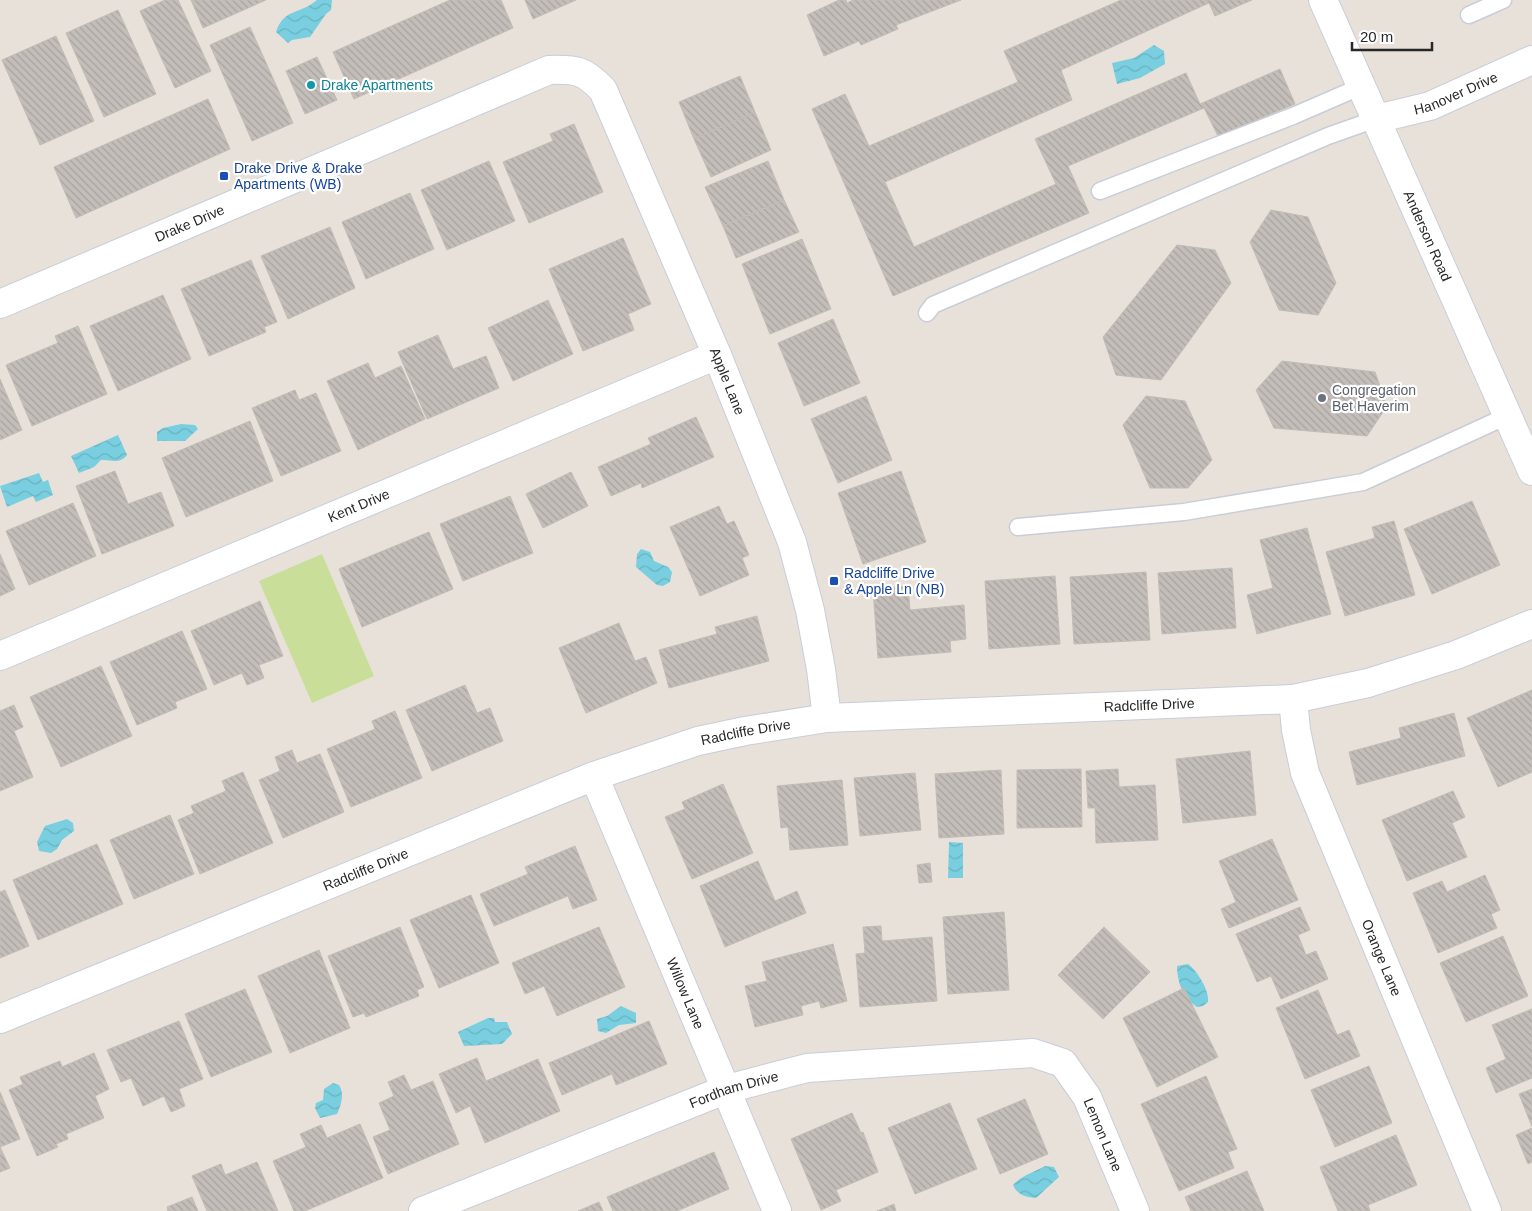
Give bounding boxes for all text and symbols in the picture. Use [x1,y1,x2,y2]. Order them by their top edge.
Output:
scale bar [1352,20,1432,52]
text: 20 m [1360,28,1393,45]
street label: Hanover Drive [1412,69,1500,118]
place label: Drake Apartments [321,77,433,93]
marker: Drake Apartments [305,79,317,91]
place label: Drake Drive & Drake Apartments (WB) [234,160,363,192]
marker: Drake Drive & Drake Apartments (WB) [218,170,230,182]
street label: Anderson Road [1401,188,1455,284]
street label: Drake Drive [152,201,227,245]
street label: Apple Lane [707,345,748,417]
place label: Congregation Bet Haverim [1332,382,1416,414]
marker: Congregation Bet Haverim [1316,392,1328,404]
street label: Kent Drive [325,485,392,525]
place label: Radcliffe Drive & Apple Ln (NB) [844,565,944,597]
marker: Radcliffe Drive & Apple Ln (NB) [828,575,840,587]
street label: Radcliffe Drive [1103,695,1195,715]
street label: Radcliffe Drive [699,716,792,748]
street label: Radcliffe Drive [320,845,411,894]
street label: Orange Lane [1359,917,1405,999]
street label: Willow Lane [663,956,708,1032]
street label: Fordham Drive [687,1068,780,1111]
street label: Lemon Lane [1080,1096,1125,1174]

